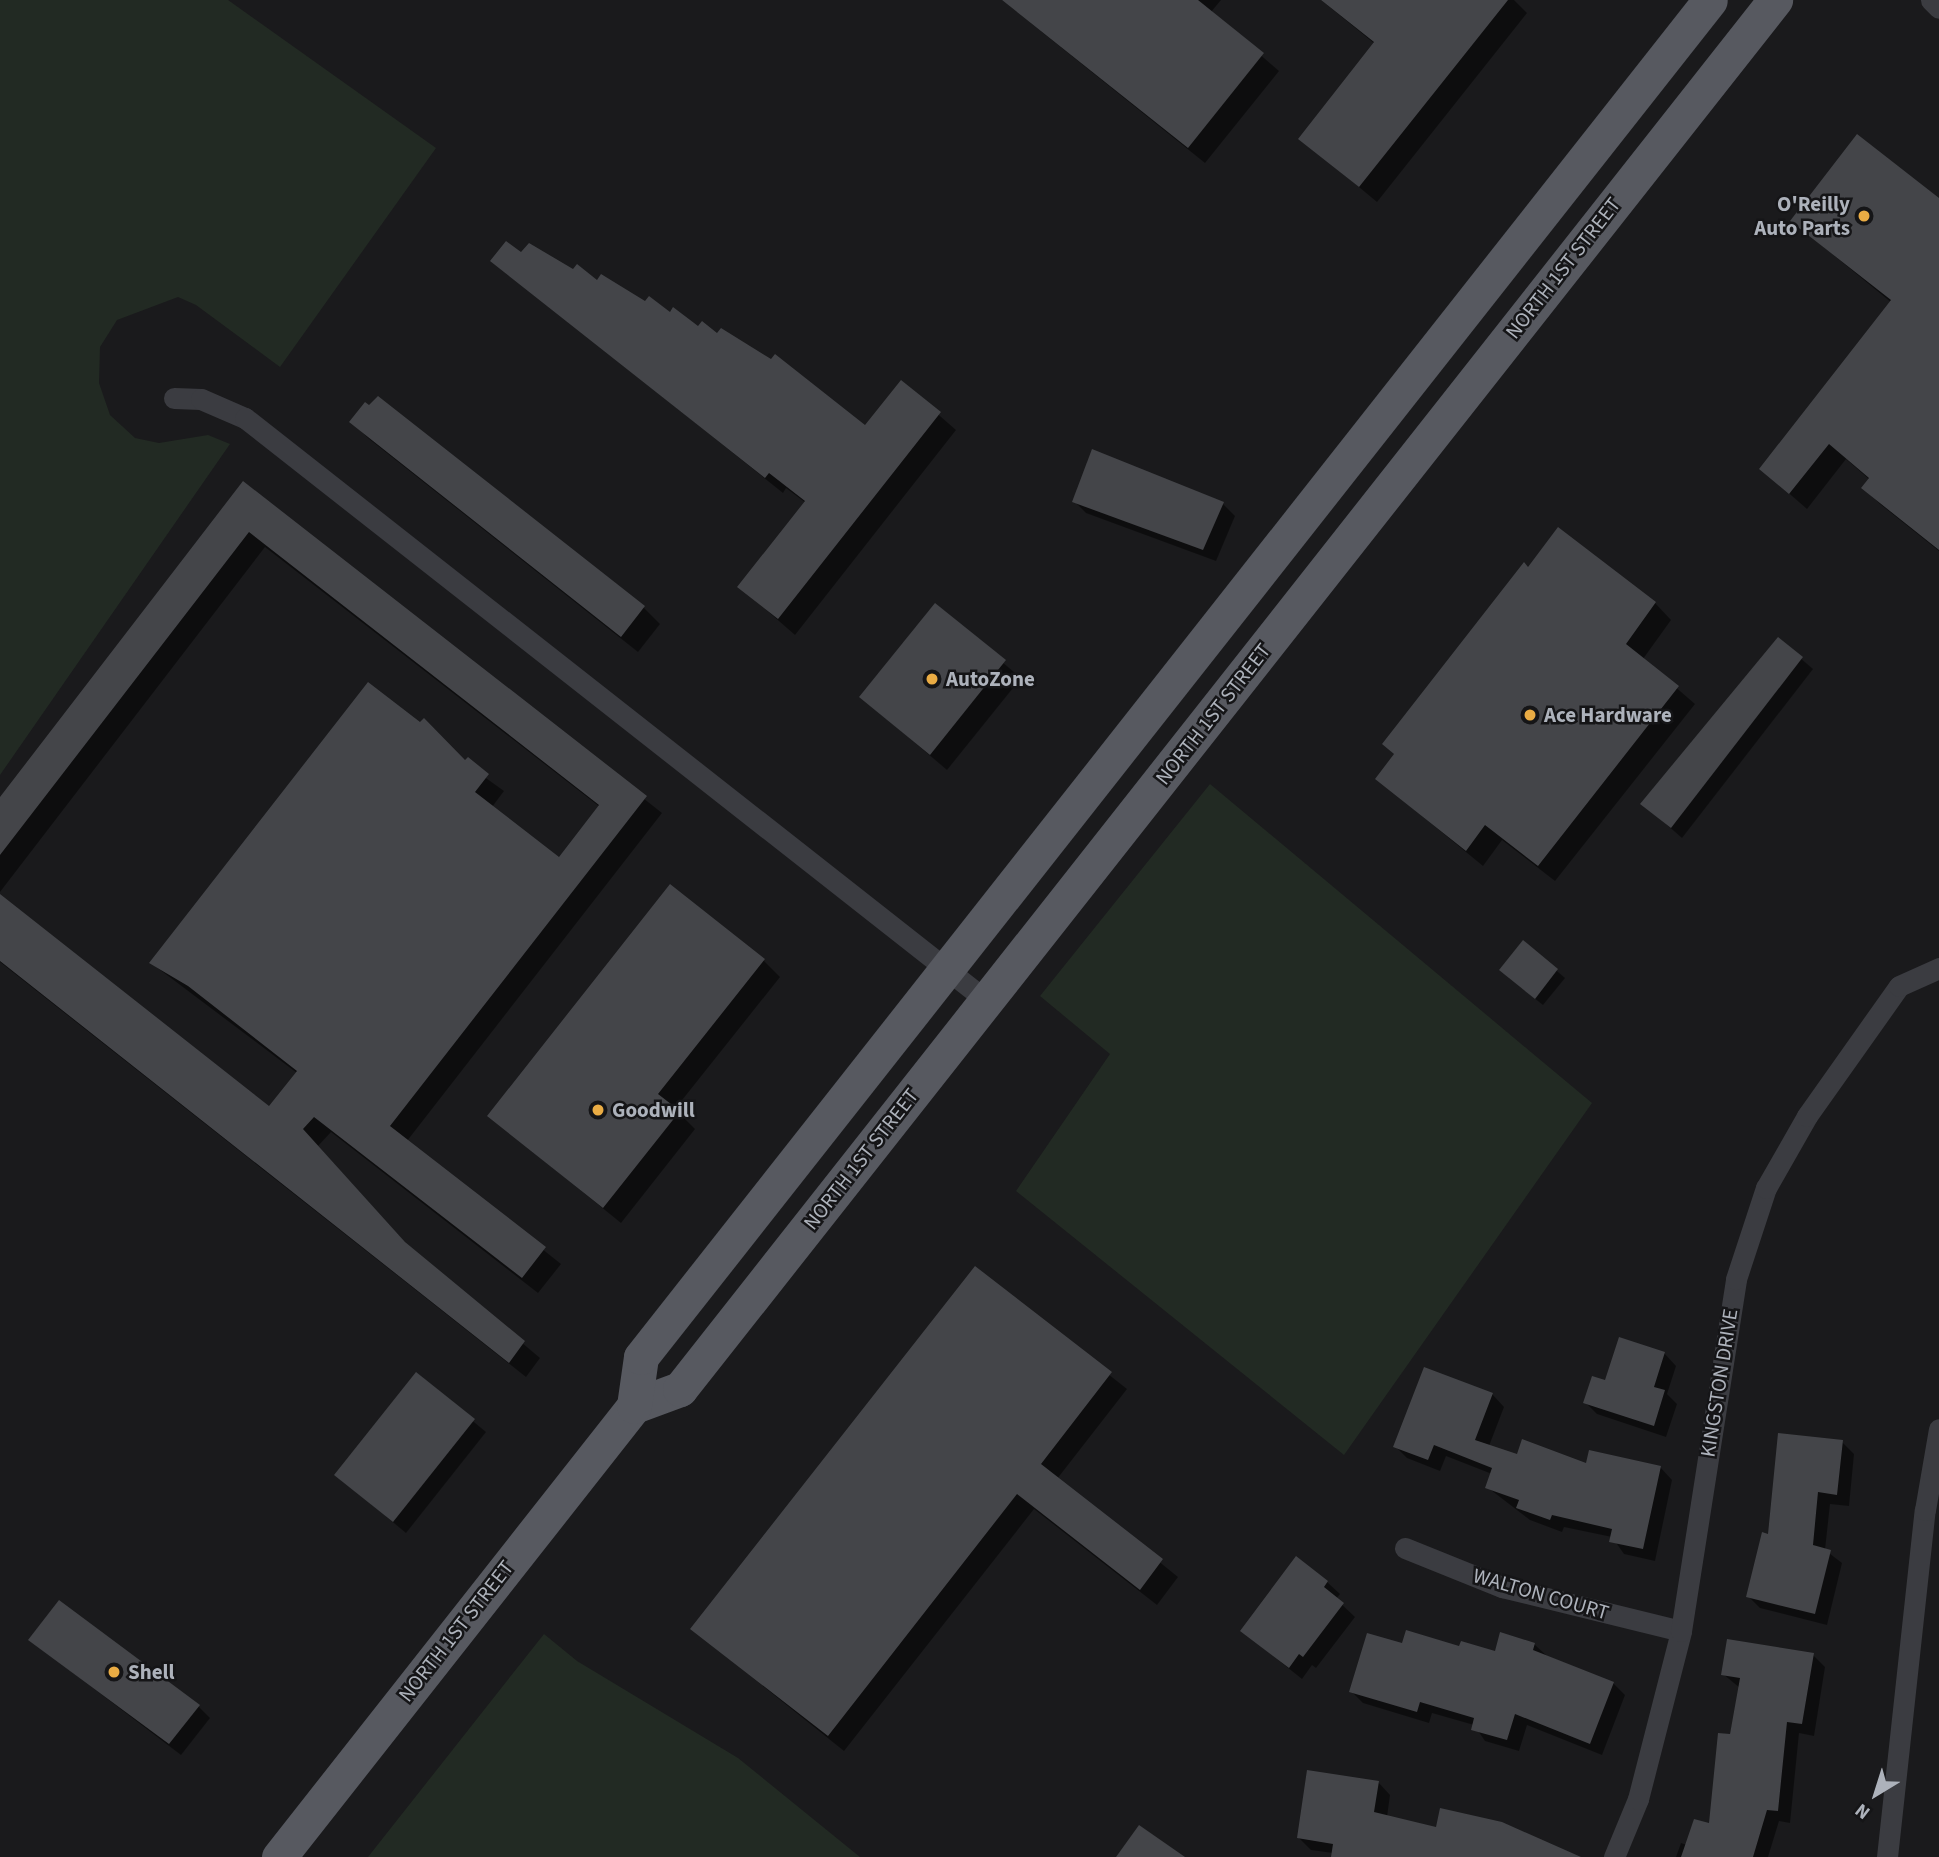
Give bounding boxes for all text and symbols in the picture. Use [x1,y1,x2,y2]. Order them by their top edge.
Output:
place label: O'Reilly Auto Parts [1754,191,1850,241]
street label: NORTH 1ST STREET [1500,192,1626,344]
marker: O'Reilly Auto Parts [1856,208,1872,224]
street label: NORTH 1ST STREET [1150,638,1276,790]
place label: AutoZone [946,666,1035,692]
marker: AutoZone [924,671,940,687]
place label: Ace Hardware [1544,702,1672,728]
marker: Ace Hardware [1522,707,1538,723]
street label: NORTH 1ST STREET [798,1083,924,1235]
place label: Goodwill [612,1097,695,1123]
marker: Goodwill [590,1102,606,1118]
street label: KINGSTON DRIVE [1695,1307,1743,1459]
street label: NORTH 1ST STREET [393,1555,519,1707]
street label: WALTON COURT [1470,1563,1612,1625]
place label: Shell [128,1659,175,1685]
marker: Shell [106,1664,122,1680]
north arrow [1841,1759,1911,1829]
text: N [1849,1796,1876,1825]

